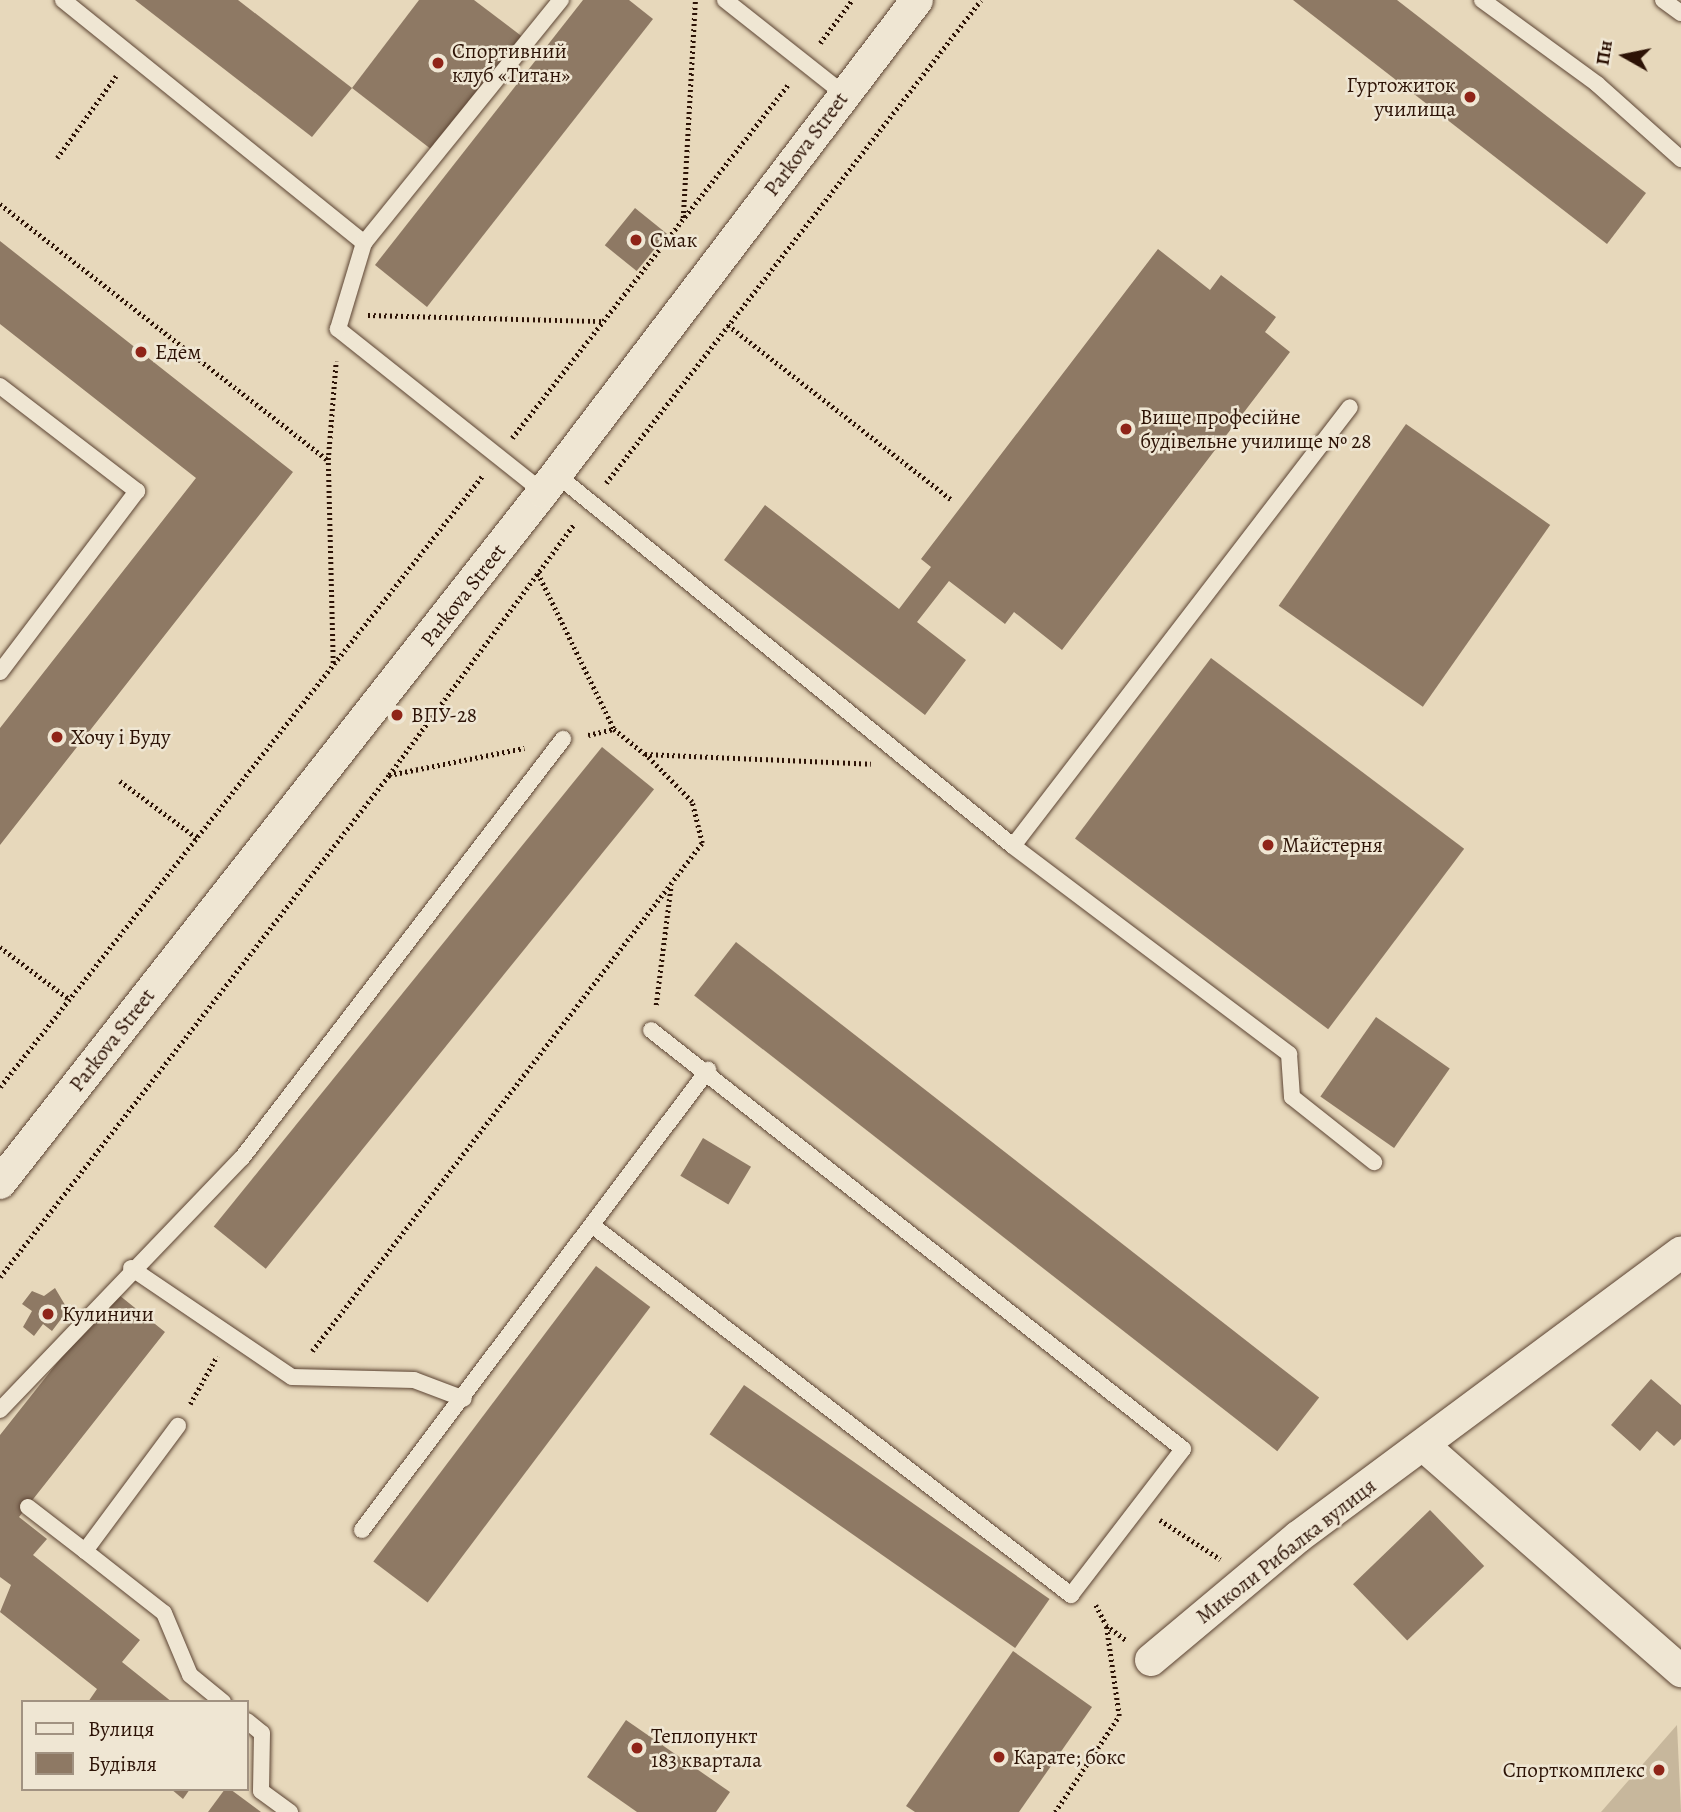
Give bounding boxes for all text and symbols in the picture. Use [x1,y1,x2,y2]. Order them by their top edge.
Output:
north arrow [1590,21,1660,91]
place label: Спортивний клуб «Титан» [452,38,570,88]
text: Пн [1589,38,1619,67]
marker: Спортивний клуб «Титан» [430,55,446,71]
place label: Гуртожиток училища [1347,72,1456,122]
street label: Parkova Street [759,87,853,201]
marker: Гуртожиток училища [1462,89,1478,105]
place label: Смак [650,227,697,253]
marker: Смак [628,232,644,248]
place label: Едем [155,339,201,365]
marker: Едем [133,344,149,360]
place label: Вище професійне будівельне училище № 28 [1140,404,1371,454]
marker: Вище професійне будівельне училище № 28 [1118,421,1134,437]
street label: Parkova Street [415,538,511,652]
place label: ВПУ-28 [411,702,477,728]
marker: ВПУ-28 [389,707,405,723]
place label: Хочу і Буду [71,724,170,750]
marker: Хочу і Буду [49,729,65,745]
place label: Майстерня [1282,832,1383,858]
marker: Майстерня [1260,837,1276,853]
street label: Parkova Street [64,983,160,1097]
place label: Кулиничи [62,1301,154,1327]
marker: Кулиничи [40,1306,56,1322]
street label: Миколи Рибалка вулиця [1191,1473,1381,1629]
legend [21,1700,248,1791]
text: Вулиця [88,1715,154,1743]
place label: Теплопункт 183 квартала [651,1723,762,1773]
marker: Теплопункт 183 квартала [629,1740,645,1756]
place label: Карате; бокс [1013,1744,1126,1770]
marker: Карате; бокс [991,1749,1007,1765]
text: Будівля [88,1750,157,1778]
place label: Спорткомплекс [1503,1757,1645,1783]
marker: Спорткомплекс [1651,1762,1667,1778]

